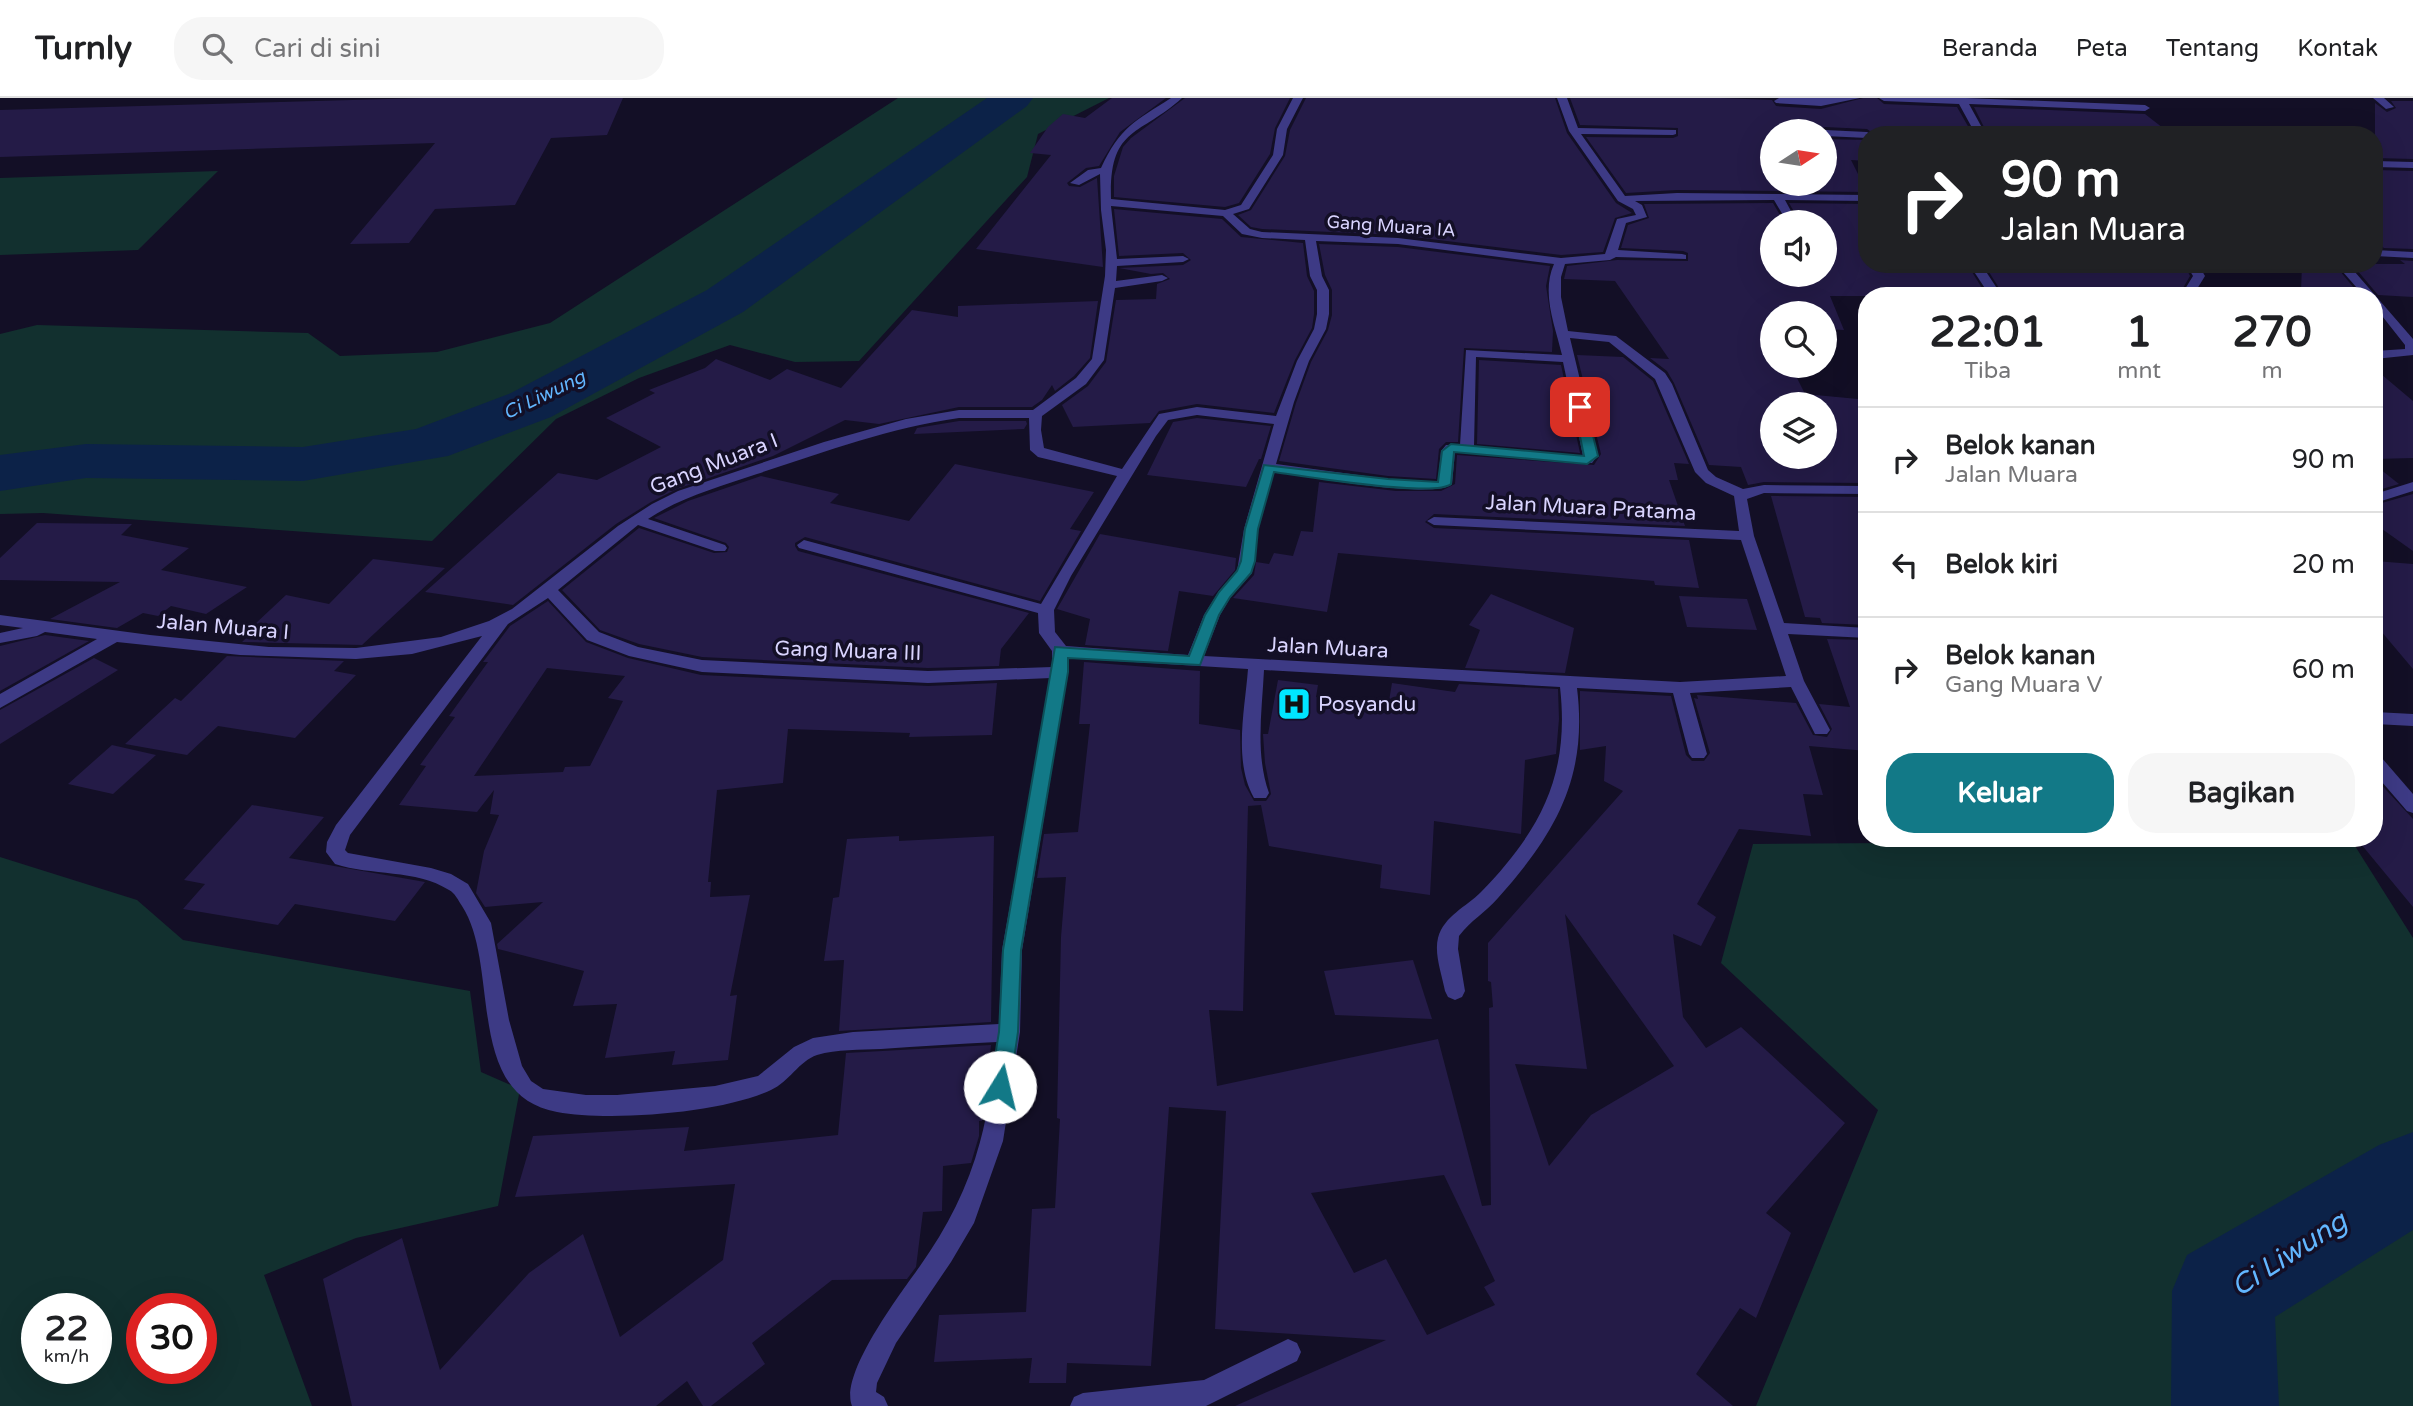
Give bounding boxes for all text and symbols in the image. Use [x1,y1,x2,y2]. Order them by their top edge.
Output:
search box [174,17,664,80]
text: Turnly [35,29,132,68]
icon: search [198,29,236,67]
text: Cari di sini [254,33,381,64]
text: Beranda [1942,34,2038,63]
text: Peta [2076,34,2128,63]
text: Tentang [2166,34,2259,63]
text: Kontak [2297,34,2378,63]
north arrow [1760,119,1838,196]
map controls [1760,119,1837,469]
text: 90 m [2001,151,2120,210]
icon: right [1886,154,1977,245]
button: sound [1760,210,1837,287]
street label: Gang Muara IA [1326,211,1456,241]
text: Jalan Muara [2001,211,2186,249]
button: search [1760,301,1837,378]
text: 22:01 [1929,307,2046,358]
text: 1 [2126,307,2152,358]
text: 270 [2232,307,2312,358]
text: Tiba [1964,357,2011,385]
text: mnt [2117,357,2161,385]
text: m [2261,357,2283,385]
water label: Ci Liwung [499,365,590,424]
pin [1550,377,1610,437]
icon: arrive [1561,388,1599,426]
button: layers [1760,392,1837,469]
street label: Gang Muara I [646,428,782,500]
text: Belok kanan [1945,430,2096,461]
icon: right [1886,441,1924,479]
text: 90 m [2292,444,2355,475]
text: Jalan Muara [1945,461,2078,489]
street label: Jalan Muara Pratama [1485,490,1697,526]
icon: left [1886,546,1924,584]
text: Belok kiri [1945,549,2058,580]
text: 20 m [2292,549,2355,580]
street label: Jalan Muara I [156,609,290,645]
street label: Jalan Muara [1267,632,1389,664]
street label: Gang Muara III [774,636,922,666]
text: Belok kanan [1945,640,2096,671]
icon: right [1886,651,1924,689]
text: 60 m [2292,654,2355,685]
text: Gang Muara V [1945,671,2102,699]
hospital icon: Posyandu [1275,685,1313,723]
place label: Posyandu [1318,692,1416,717]
button: Keluar [1886,753,2114,833]
button: Bagikan [2128,753,2355,833]
position arrow [963,1050,1037,1124]
water label: Ci Liwung [2225,1203,2354,1304]
speed limit sign: 30 [126,1293,217,1384]
text: 22 [45,1308,88,1350]
text: km/h [44,1345,89,1367]

